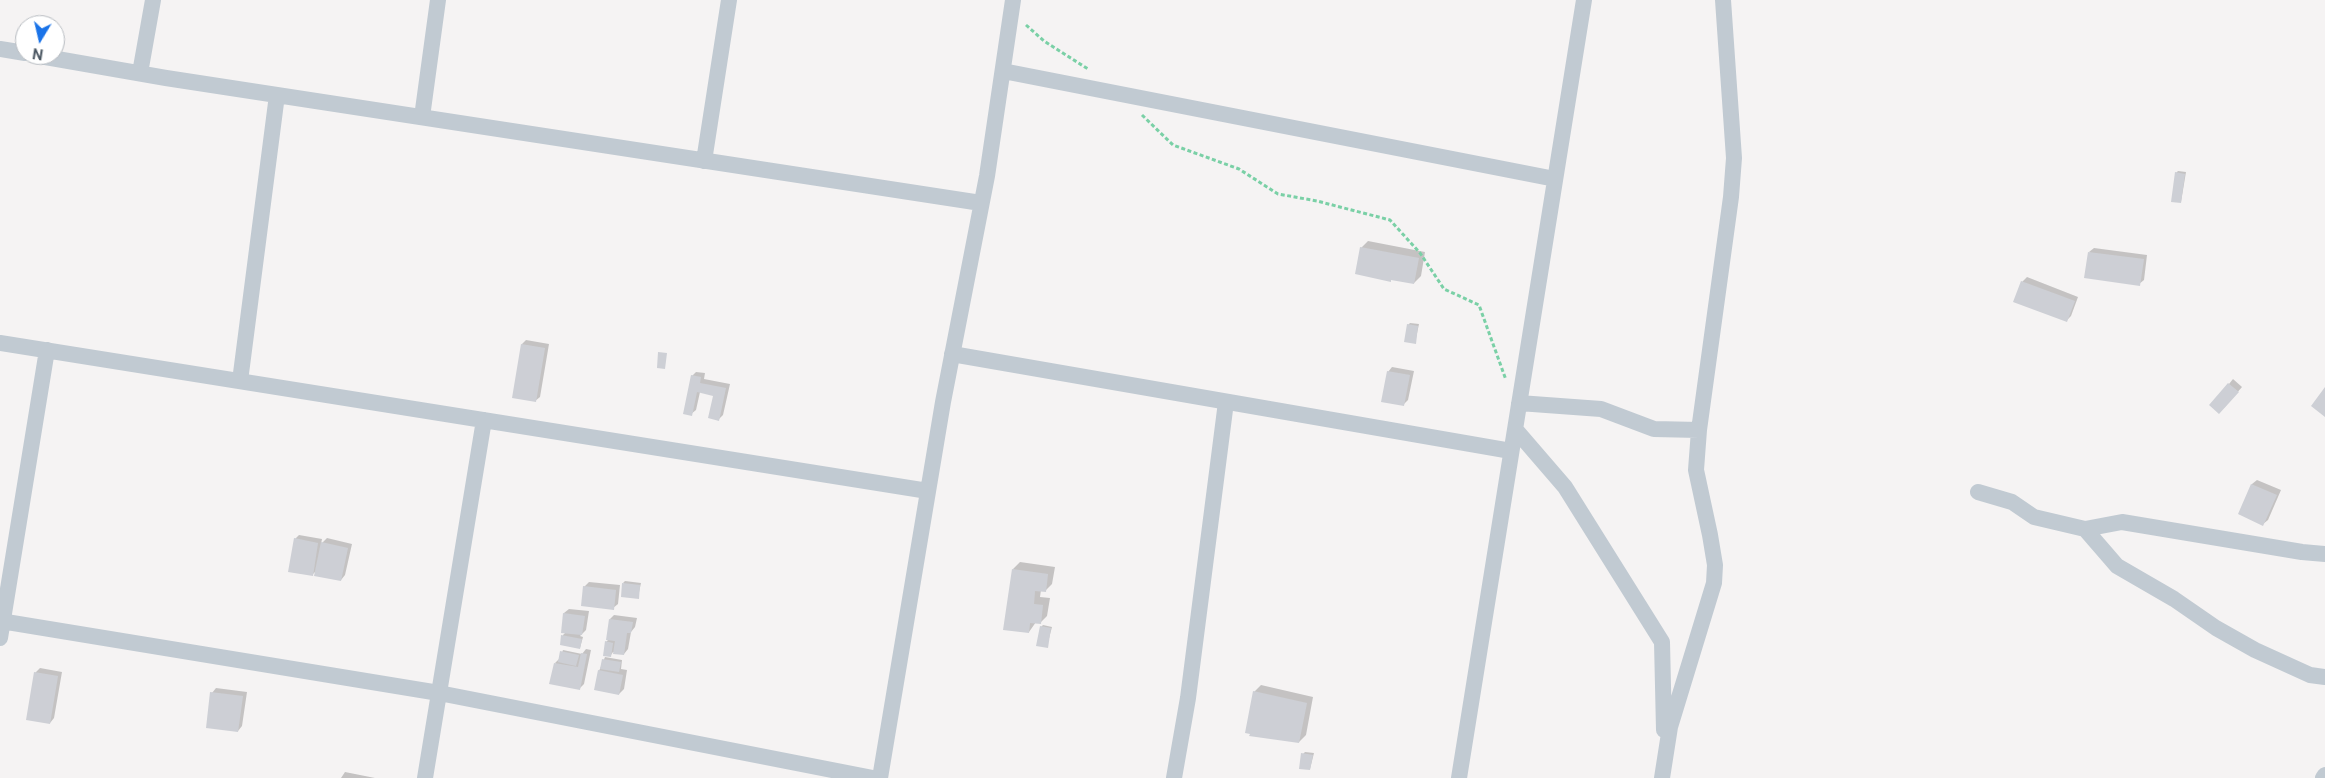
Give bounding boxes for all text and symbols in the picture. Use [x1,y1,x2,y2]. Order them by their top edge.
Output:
north arrow [15,15,65,65]
text: N [31,45,44,63]

